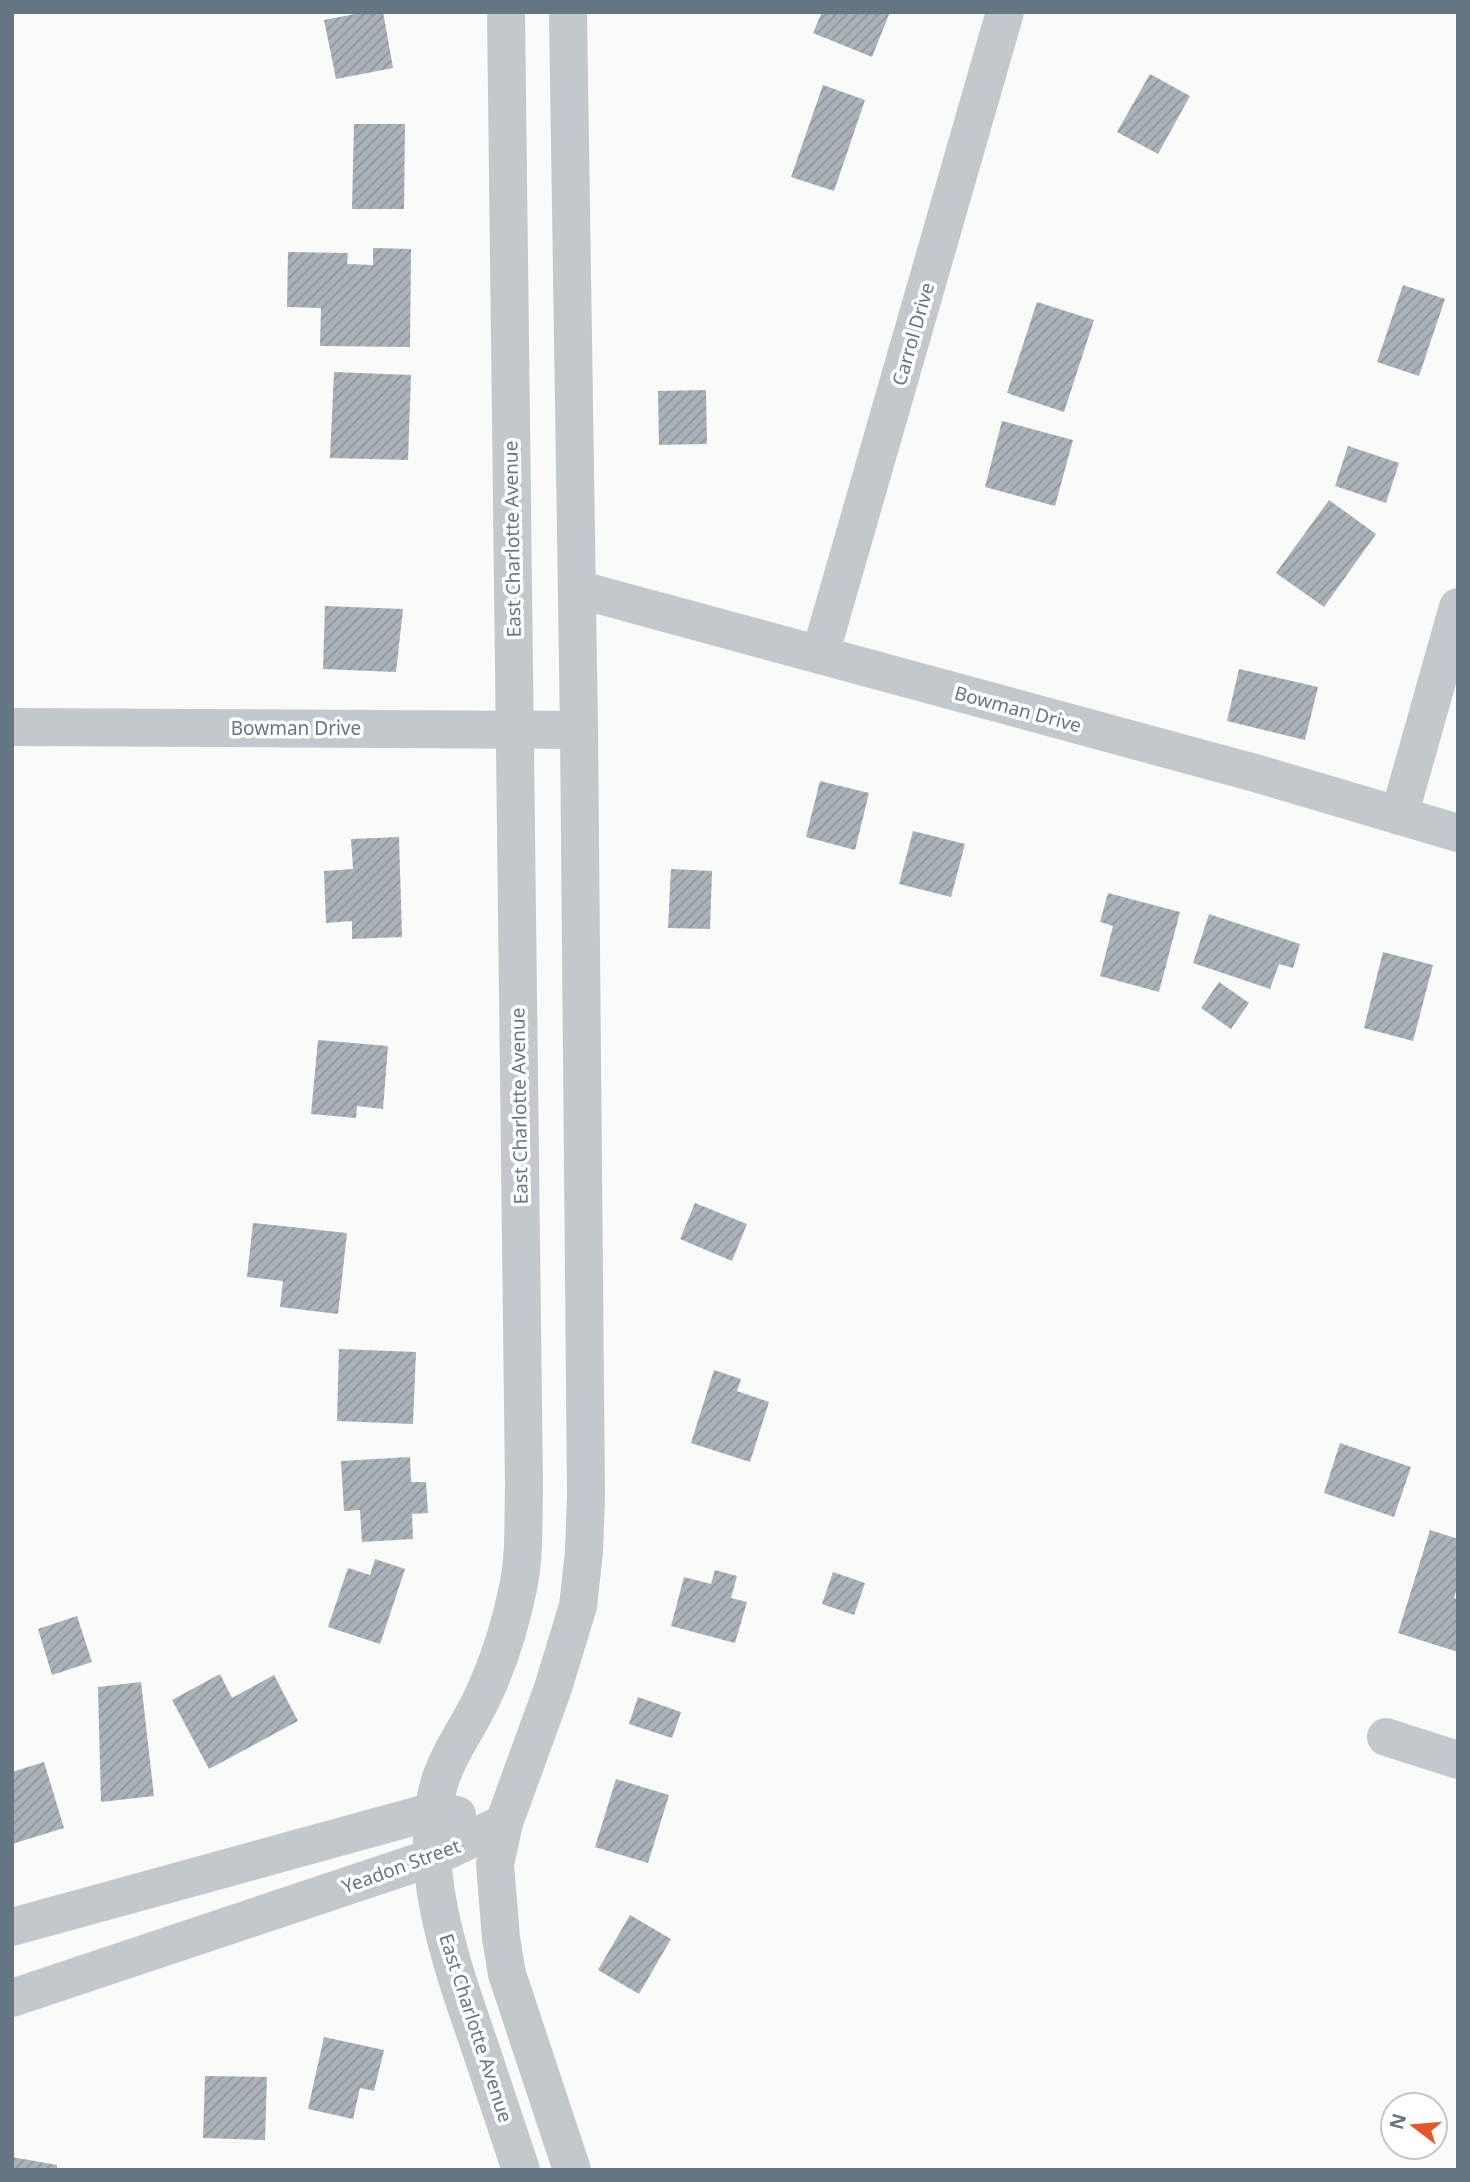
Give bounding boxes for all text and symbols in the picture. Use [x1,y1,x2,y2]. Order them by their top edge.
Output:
street label: Carrol Drive [886,279,940,389]
street label: East Charlotte Avenue [497,440,527,638]
street label: Bowman Drive [952,680,1084,738]
street label: Bowman Drive [231,715,361,741]
street label: East Charlotte Avenue [504,1007,534,1205]
street label: Yeadon Street [338,1833,464,1899]
street label: East Charlotte Avenue [433,1930,519,2126]
north arrow [1379,2091,1449,2161]
text: N [1383,2110,1412,2132]

